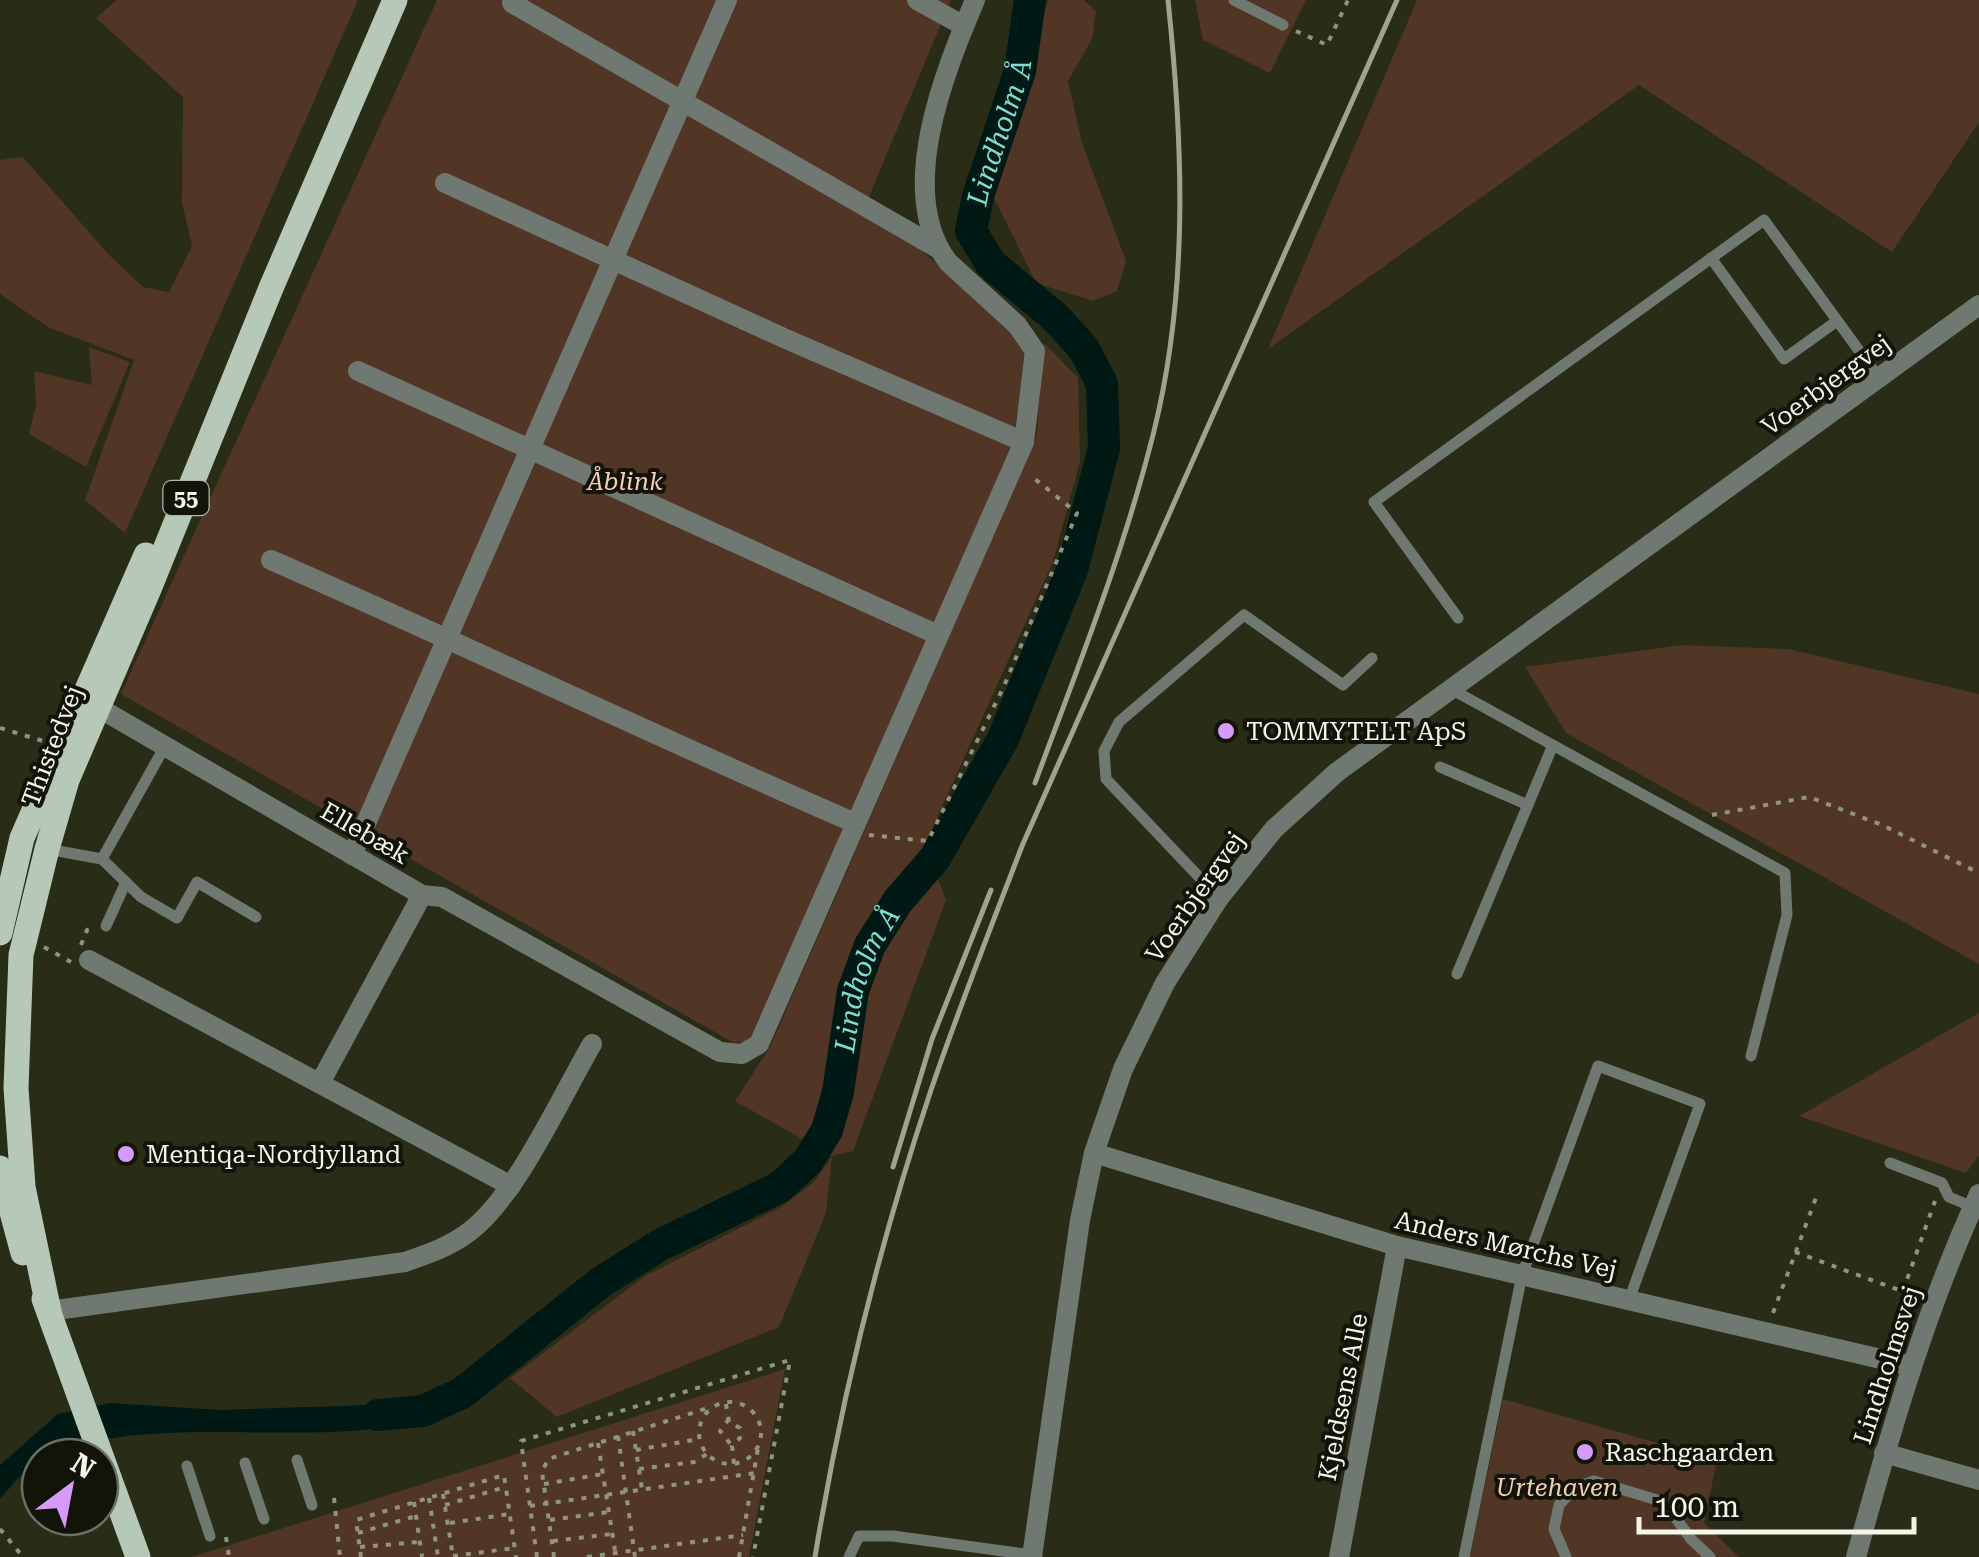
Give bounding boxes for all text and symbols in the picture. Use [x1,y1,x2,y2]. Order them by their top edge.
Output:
water label: Lindholm Å [960,57,1038,209]
street label: Voerbjergvej [1756,329,1896,441]
park label: Åblink [585,466,663,496]
road number: 55 [164,481,208,515]
street label: Thistedvej [16,682,88,810]
place label: TOMMYTELT ApS [1246,717,1466,746]
marker: TOMMYTELT ApS [1215,720,1237,742]
street label: Ellebæk [316,796,415,870]
street label: Voerbjergvej [1139,826,1251,968]
water label: Lindholm Å [827,899,907,1055]
place label: Mentiqa-Nordjylland [146,1140,401,1169]
marker: Mentiqa-Nordjylland [115,1143,137,1165]
street label: Anders Mørchs Vej [1392,1205,1620,1285]
street label: Lindholmsvej [1848,1282,1926,1448]
street label: Kjeldsens Alle [1313,1311,1373,1483]
north arrow [20,1437,120,1537]
place label: Raschgaarden [1605,1438,1774,1467]
marker: Raschgaarden [1574,1441,1596,1463]
text: N [65,1447,101,1486]
scale bar [1639,1472,1914,1534]
park label: Urtehaven [1496,1473,1618,1502]
text: 100 m [1654,1489,1739,1524]

